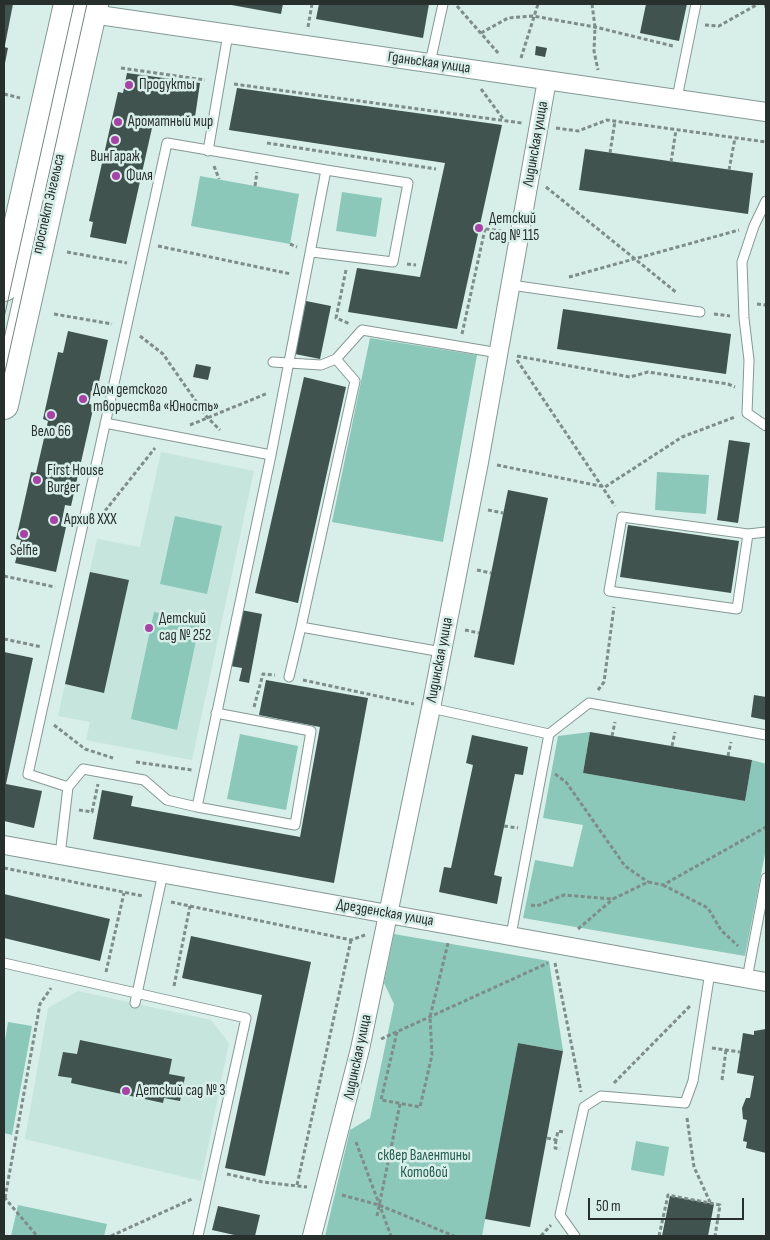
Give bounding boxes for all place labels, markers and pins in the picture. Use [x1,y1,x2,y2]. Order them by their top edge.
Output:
place label: Продукты [139,76,195,94]
marker: Продукты [123,79,135,91]
place label: Ароматный мир [128,113,213,131]
marker: Ароматный мир [112,116,124,128]
marker: ВинГараж [109,134,121,146]
place label: ВинГараж [90,148,140,166]
place label: Филя [126,167,153,185]
marker: Филя [110,170,122,182]
place label: Детский сад № 115 [489,210,539,245]
marker: Детский сад № 115 [473,222,485,234]
place label: Дом детского творчества «Юность» [93,381,219,416]
marker: Дом детского творчества «Юность» [77,393,89,405]
marker: Вело 66 [45,409,57,421]
place label: Вело 66 [31,423,71,441]
place label: First House Burger [47,462,104,497]
marker: First House Burger [31,474,43,486]
place label: Архив XXX [64,511,117,529]
marker: Архив XXX [48,514,60,526]
marker: Selfie [18,528,30,540]
place label: Selfie [10,542,38,560]
place label: Детский сад № 252 [159,610,211,645]
marker: Детский сад № 252 [143,622,155,634]
place label: Детский сад № 3 [136,1082,226,1100]
marker: Детский сад № 3 [120,1085,132,1097]

